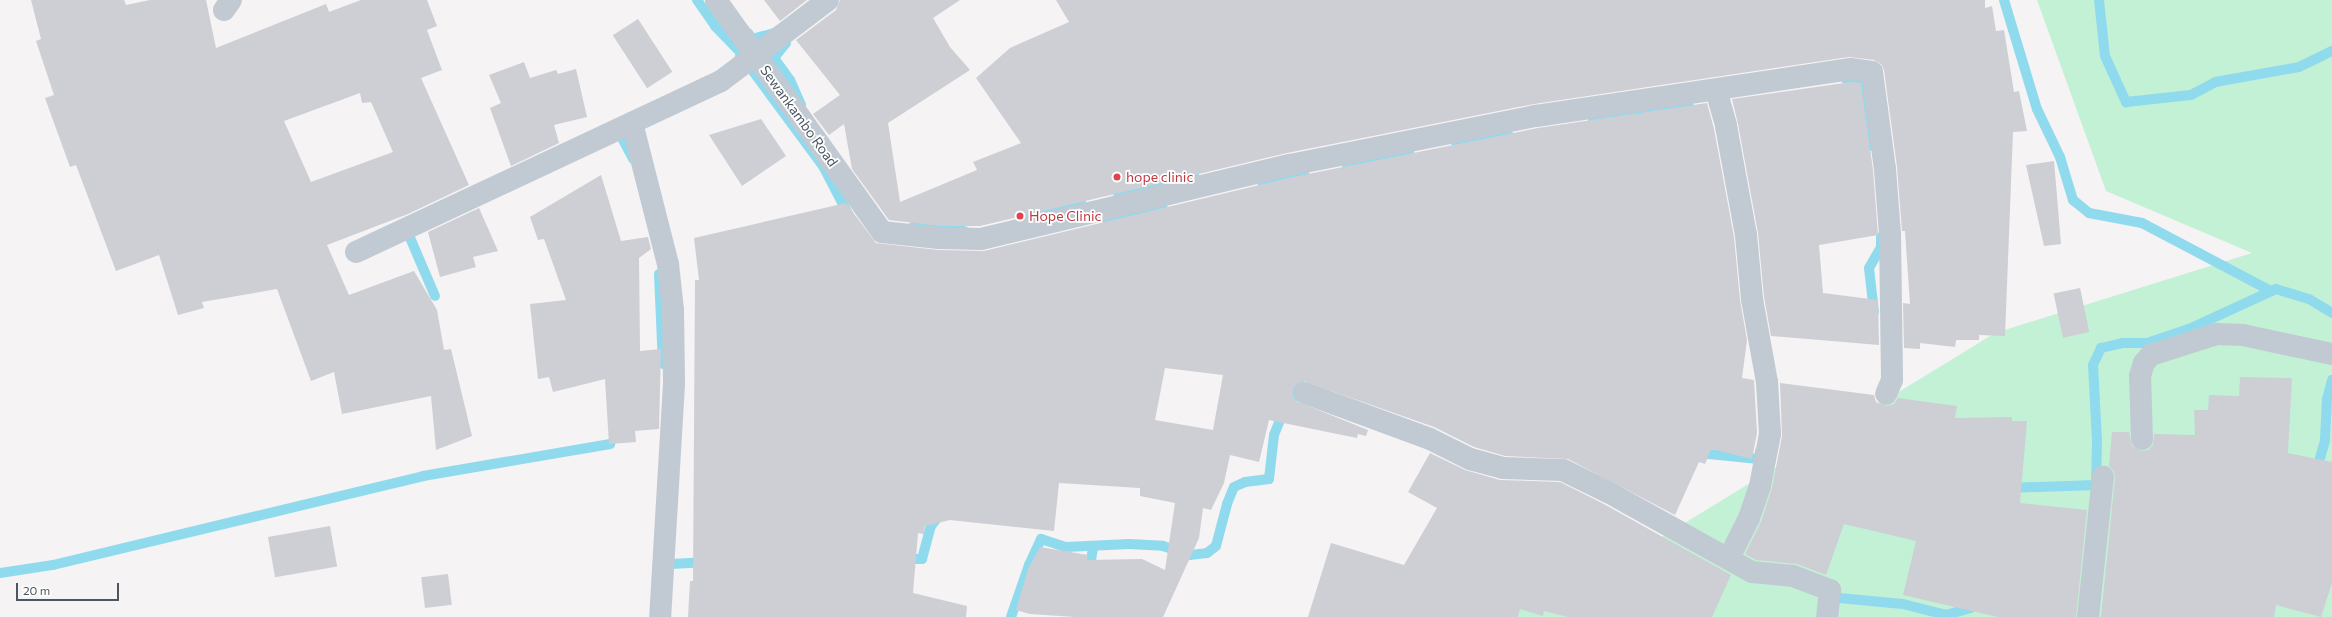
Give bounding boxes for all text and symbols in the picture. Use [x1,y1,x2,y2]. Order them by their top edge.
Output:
street label: Sewankambo Road [757,62,841,170]
place label: hope clinic [1126,169,1193,185]
marker: hope clinic [1111,171,1123,183]
place label: Hope Clinic [1029,208,1101,224]
marker: Hope Clinic [1014,210,1026,222]
scale bar [18,575,121,601]
text: 20 m [23,583,50,597]

